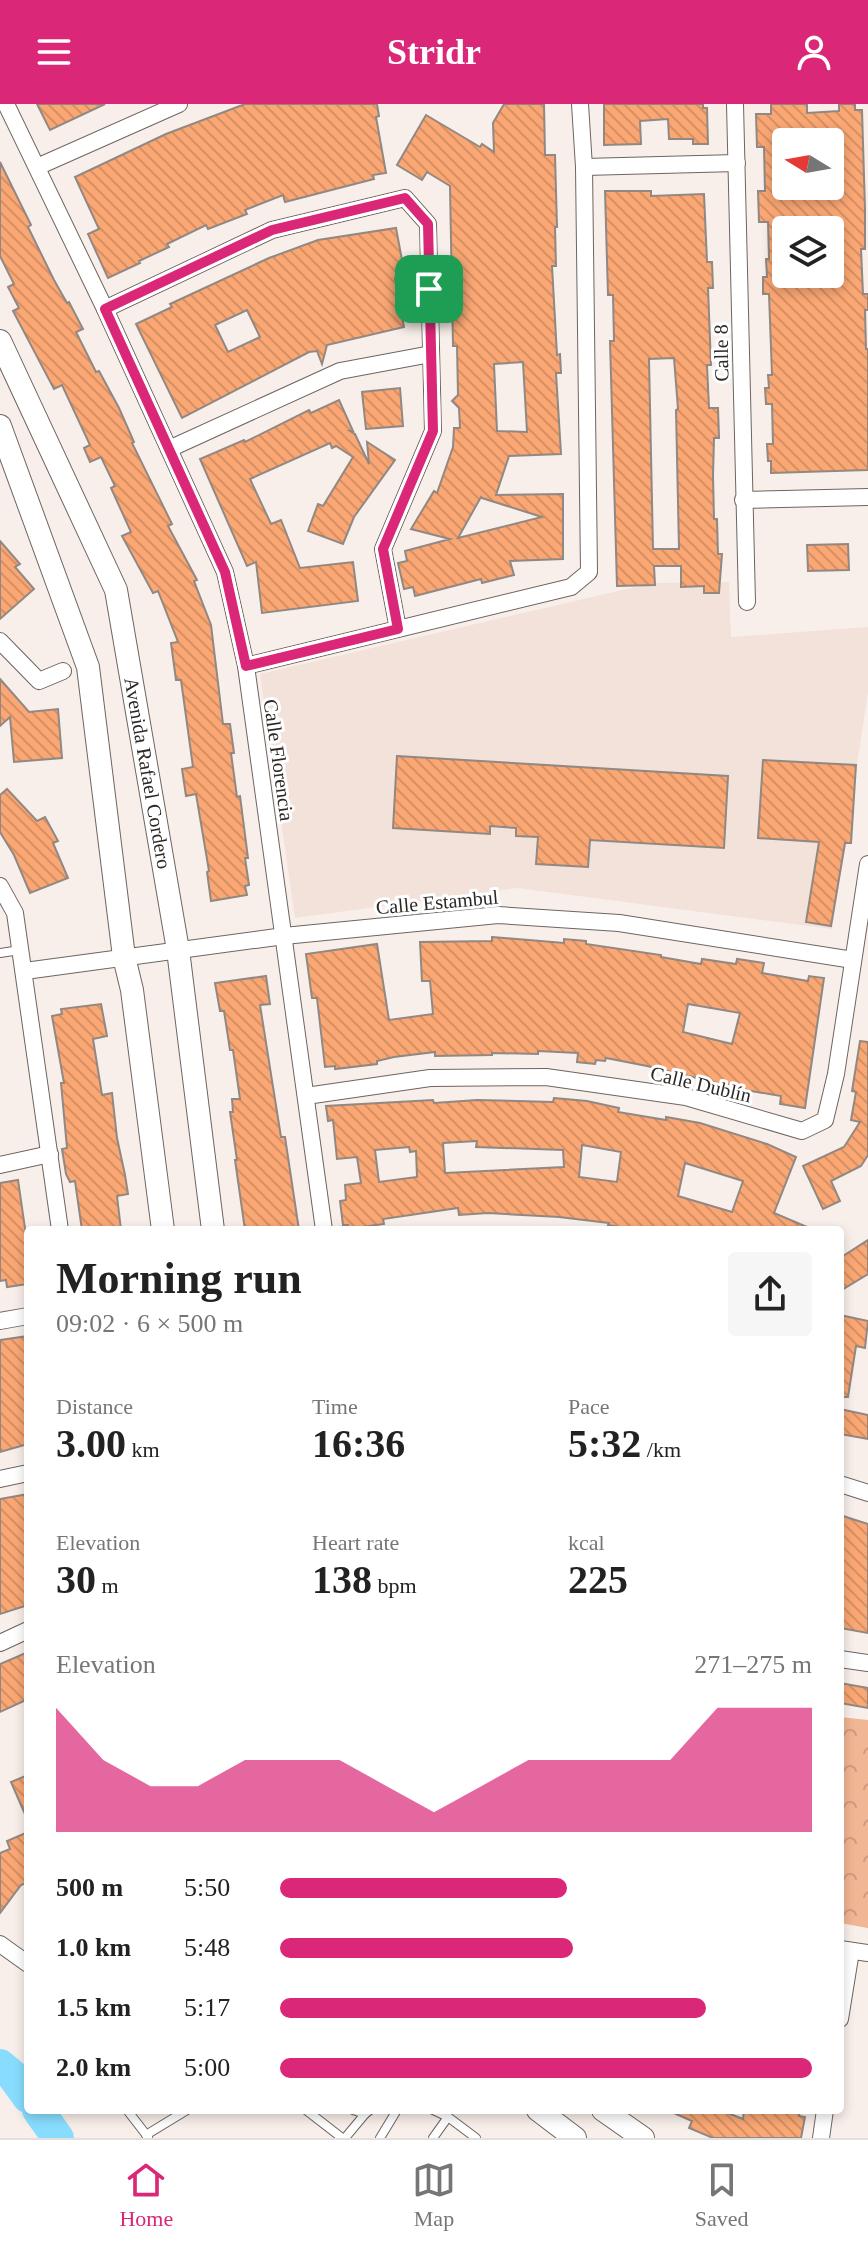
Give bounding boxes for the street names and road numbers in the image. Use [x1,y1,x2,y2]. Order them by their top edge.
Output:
street label: Calle 8 [710,324,732,382]
street label: Avenida Rafael Cordero [120,676,176,870]
street label: Calle Florencia [260,698,298,822]
street label: Calle Estambul [375,886,500,918]
street label: Calle Dublín [648,1062,754,1106]

